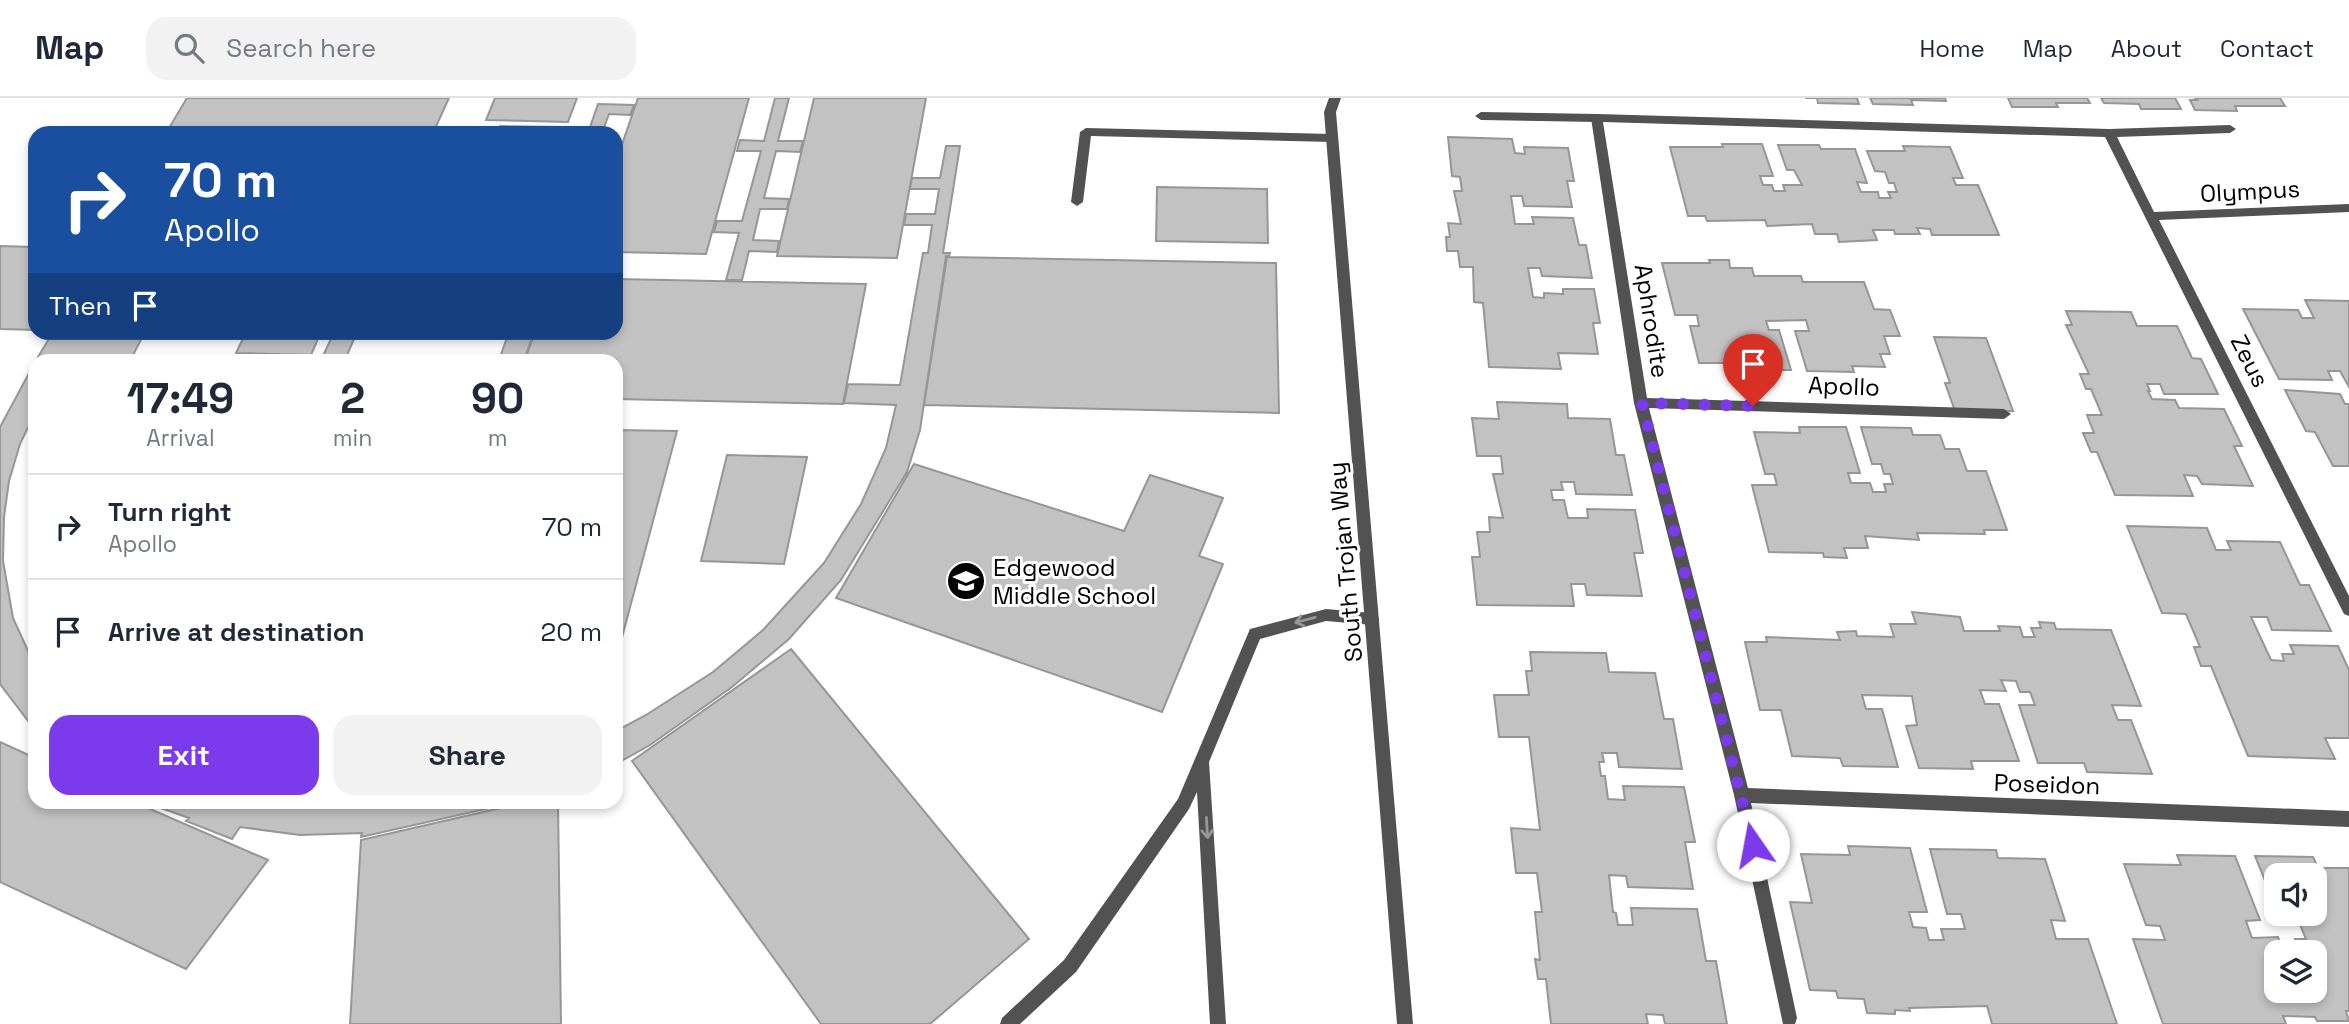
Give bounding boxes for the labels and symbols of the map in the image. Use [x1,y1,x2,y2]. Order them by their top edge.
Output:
street label: Olympus [2199,173,2301,209]
street label: Aphrodite [1628,262,1676,380]
street label: Zeus [2224,329,2276,393]
pin [1723,334,1783,406]
street label: Apollo [1807,369,1881,403]
street label: South Trojan Way [1321,461,1369,663]
place label: Edgewood Middle School [993,552,1156,611]
school or university icon: Edgewood Middle School [945,560,987,602]
one-way arrow [1294,615,1316,628]
street label: Poseidon [1993,767,2101,801]
position arrow [1716,808,1790,882]
one-way arrow [1200,816,1213,839]

